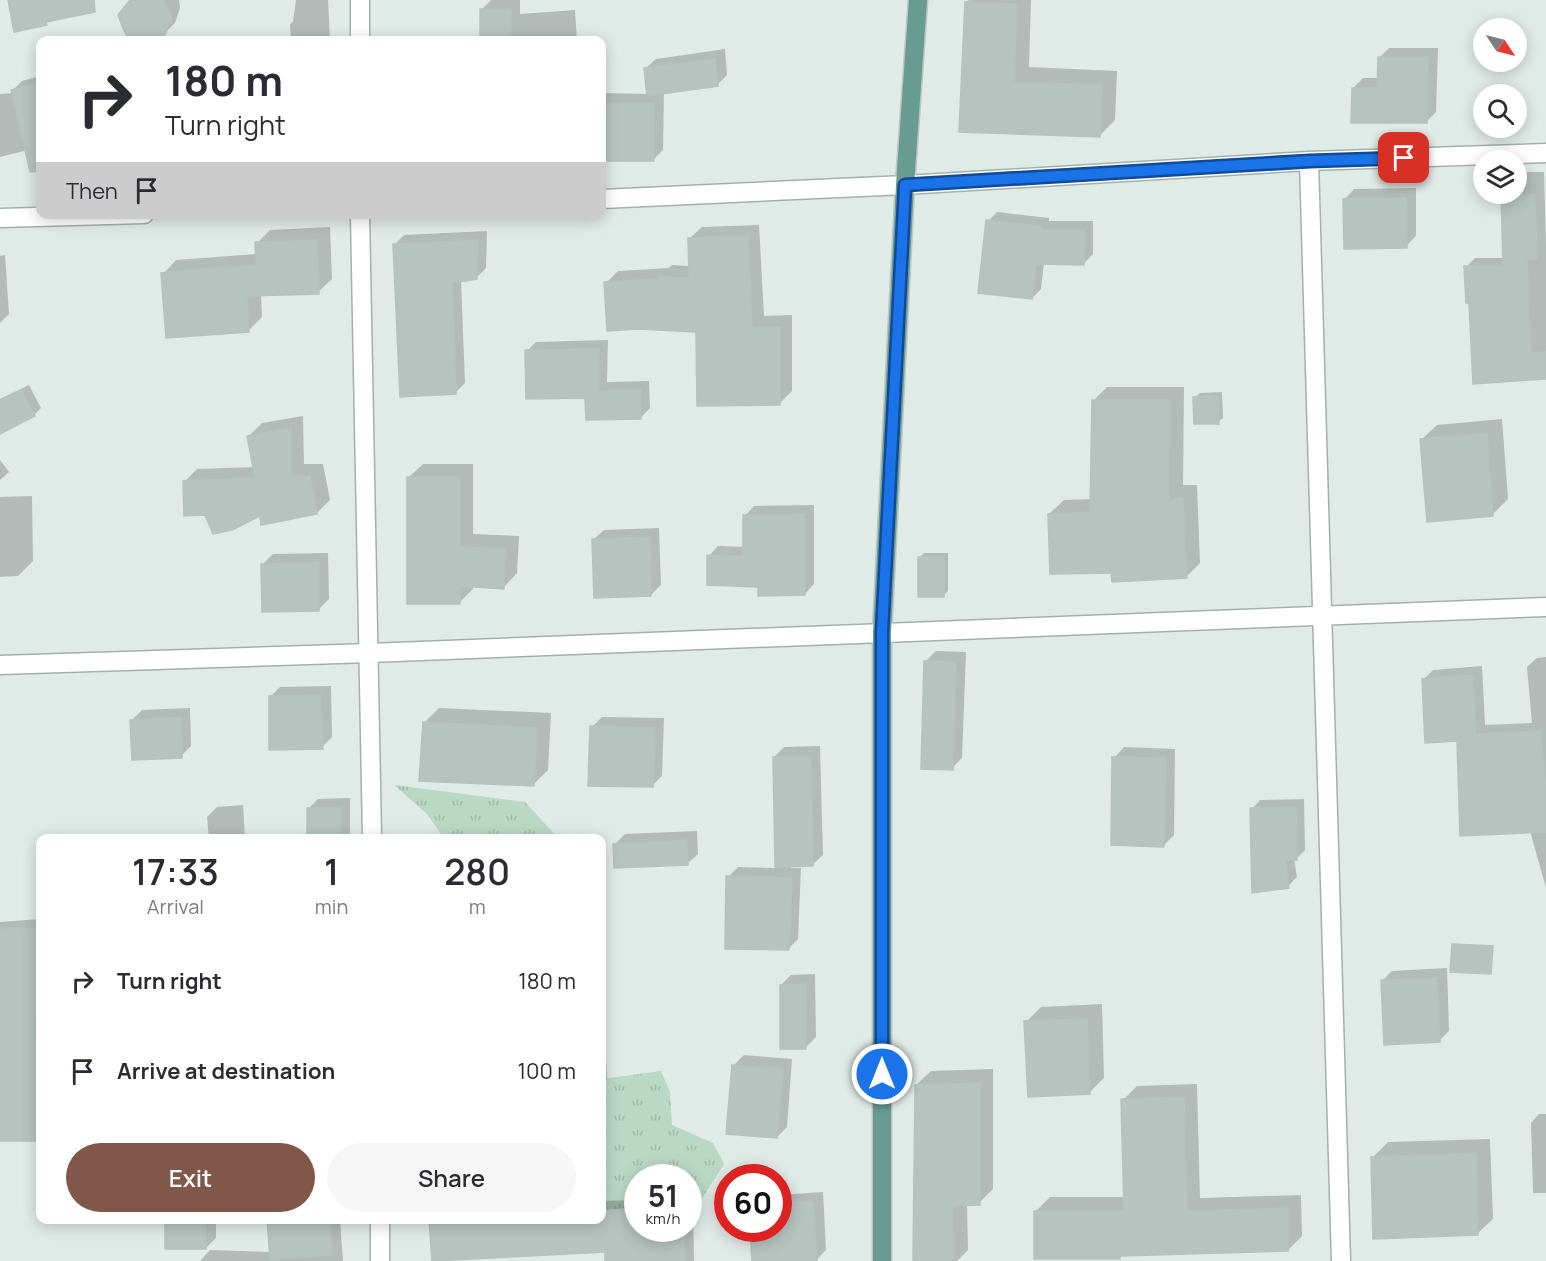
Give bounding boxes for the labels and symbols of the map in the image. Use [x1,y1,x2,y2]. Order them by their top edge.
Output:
north arrow [1473,18,1527,72]
pin [1378,132,1429,183]
position arrow [850,1042,914,1106]
speed limit sign: 60 [714,1164,792,1242]

